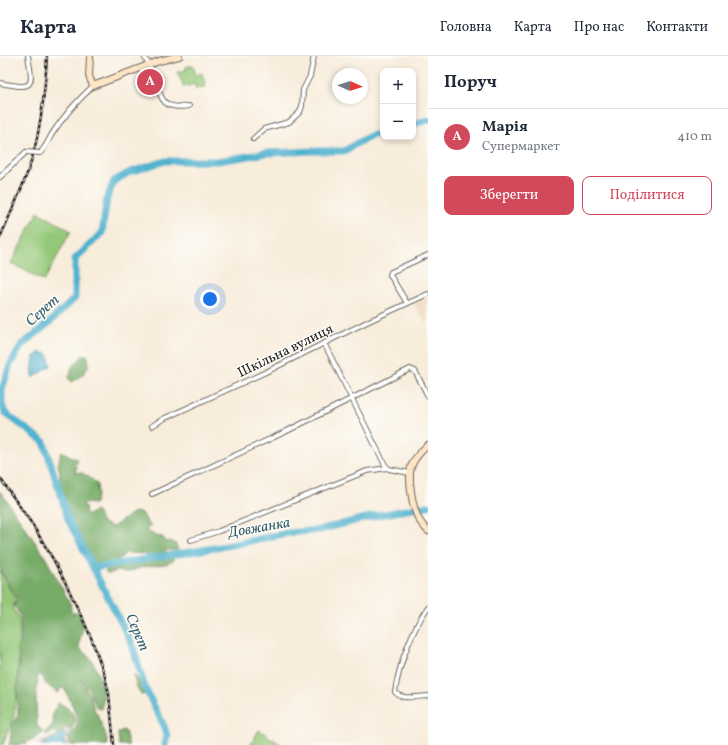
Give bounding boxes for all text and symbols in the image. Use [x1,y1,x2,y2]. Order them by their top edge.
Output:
text: Карта [20,15,77,41]
text: Головна [440,18,492,37]
text: Карта [514,18,552,37]
text: Про нас [574,18,624,37]
text: Контакти [646,18,708,37]
pin: A [137,67,163,97]
north arrow [332,68,368,104]
map controls [380,68,416,140]
button: + [380,68,416,104]
text: Поруч [444,71,497,94]
button: − [380,104,416,140]
text: Марія [482,117,528,138]
text: A [452,128,462,146]
text: 410 m [677,128,712,146]
text: Супермаркет [482,138,560,156]
button: Зберегти [444,176,574,215]
button: Поділитися [582,176,712,215]
your location [200,289,220,309]
water label: Серет [21,290,65,332]
street label: Шкільна вулиця [235,320,337,383]
water label: Довжанка [226,513,292,544]
water label: Серет [119,611,154,655]

